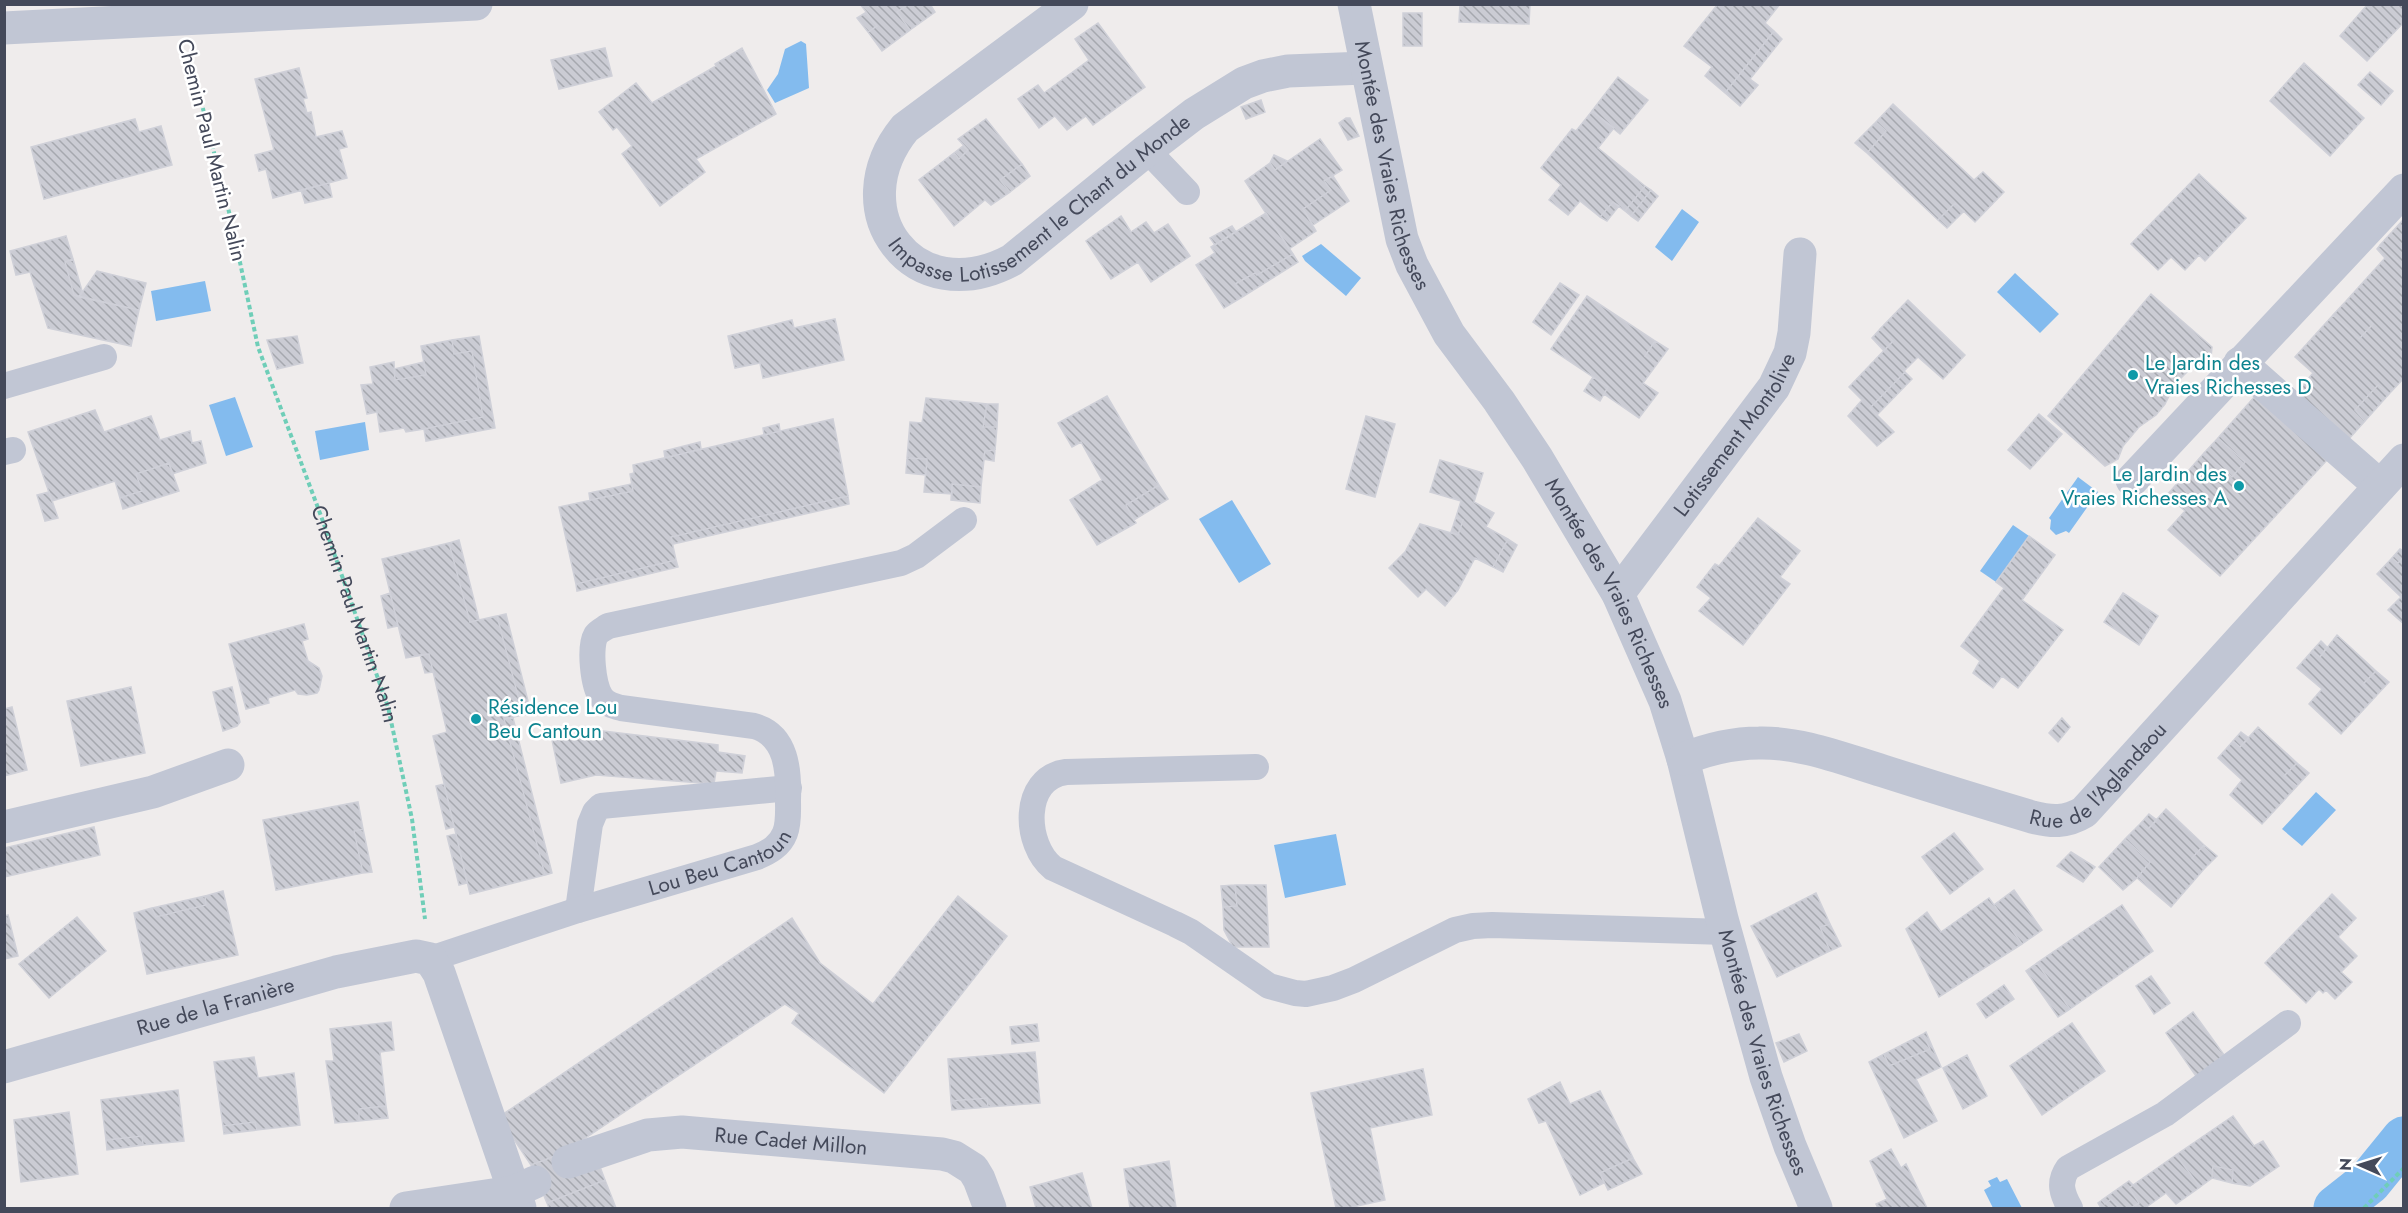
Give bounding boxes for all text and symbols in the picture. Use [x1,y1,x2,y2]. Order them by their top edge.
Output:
street label: Chemin Paul Martin Nalin [170,36,254,264]
street label: Montée des Vraies Richesses [1347,38,1438,295]
street label: Impasse Lotissement le Chant du Monde [881,107,1197,290]
street label: Lotissement Montolive [1667,348,1803,523]
place label: Le Jardin des Vraies Richesses D [2145,348,2312,402]
marker: Le Jardin des Vraies Richesses D [2126,368,2140,382]
place label: Le Jardin des Vraies Richesses A [2061,459,2227,513]
street label: Montée des Vraies Richesses [1537,472,1681,712]
marker: Le Jardin des Vraies Richesses A [2232,479,2246,493]
street label: Chemin Paul Martin Nalin [303,501,406,725]
place label: Résidence Lou Beu Cantoun [488,692,617,746]
marker: Résidence Lou Beu Cantoun [469,712,483,726]
street label: Rue de l'Aglandaou [2026,715,2174,836]
street label: Lou Beu Cantoun [645,825,799,903]
street label: Montée des Vraies Richesses [1711,926,1816,1180]
street label: Rue de la Franière [133,970,298,1043]
street label: Rue Cadet Millon [713,1120,869,1163]
north arrow [2330,1135,2390,1195]
text: N [2334,1157,2357,1171]

